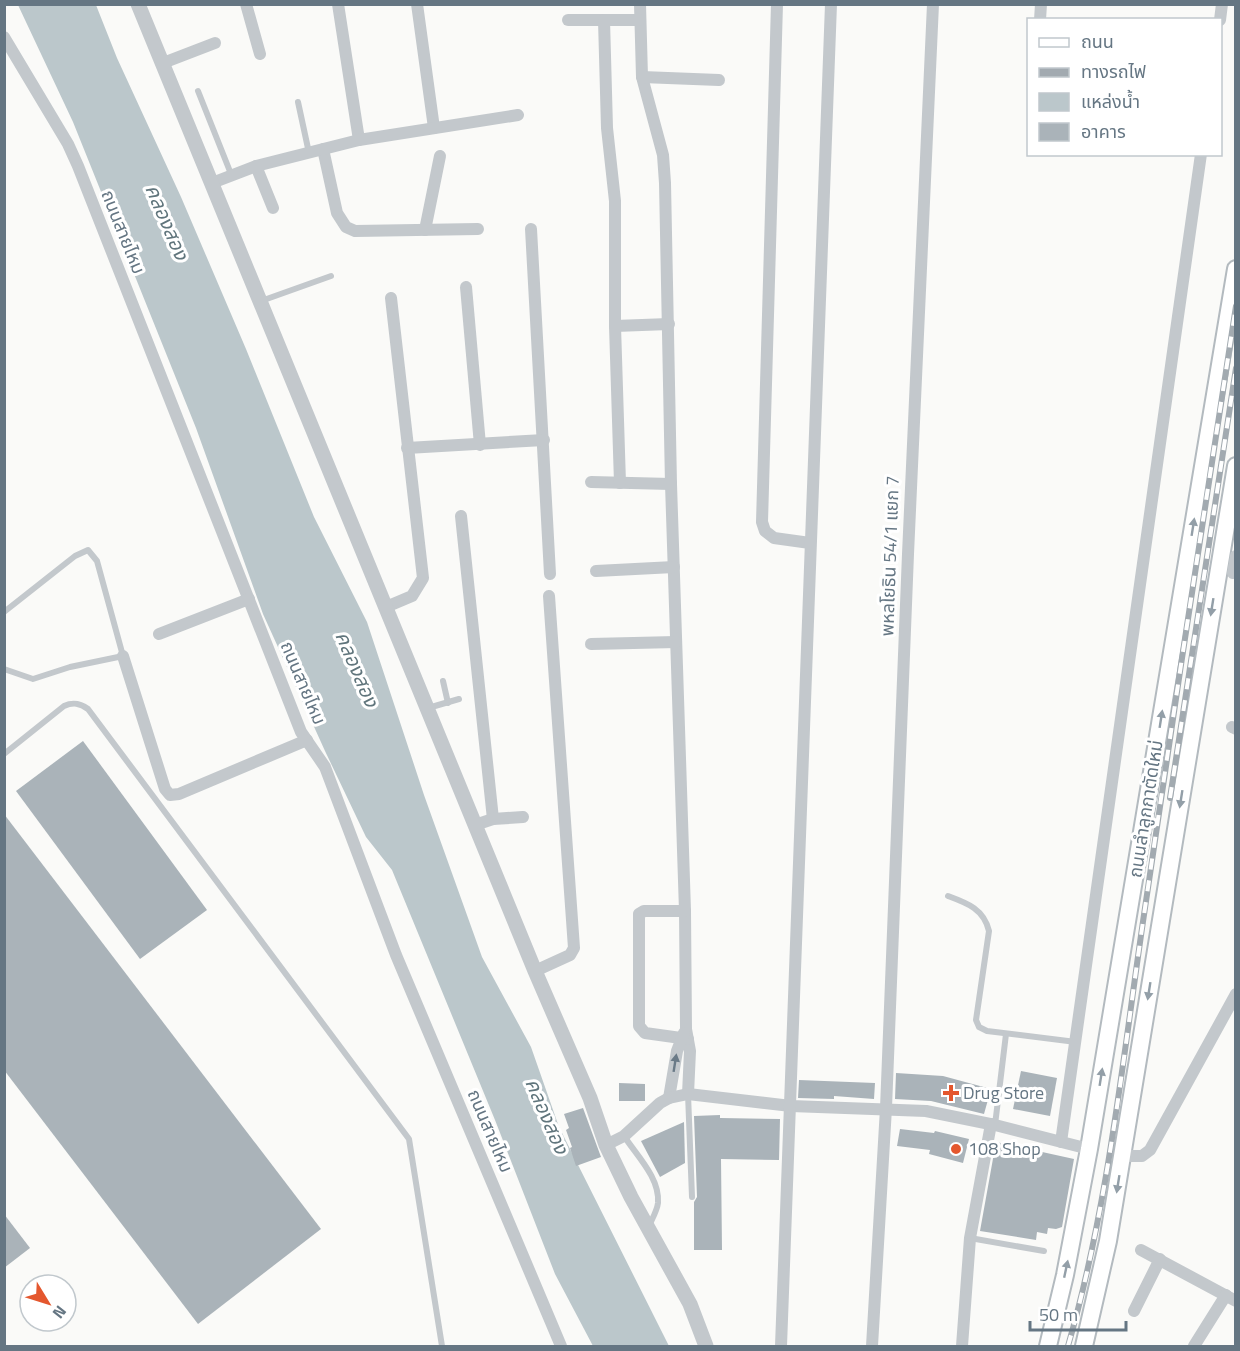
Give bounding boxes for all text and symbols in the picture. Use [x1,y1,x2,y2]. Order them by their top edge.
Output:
legend [1027,18,1222,156]
text: ถนน [1081,28,1114,55]
text: ทางรถไฟ [1081,58,1146,85]
text: แหล่งน้ำ [1081,88,1140,115]
text: อาคาร [1081,118,1126,145]
water label: คลองสอง [138,179,198,266]
street label: ถนนสายไหม [94,186,153,278]
street label: พหลโยธิน 54/1 แยก 7 [873,475,906,637]
one-way arrow [1188,517,1197,536]
one-way arrow [1208,597,1217,616]
water label: คลองสอง [328,626,388,713]
street label: ถนนสายไหม [274,637,333,729]
one-way arrow [1156,710,1165,729]
street label: ถนนลำลูกกาตัดใหม่ [1121,738,1170,880]
one-way arrow [1176,790,1185,809]
one-way arrow [1145,982,1154,1001]
one-way arrow [671,1053,680,1072]
one-way arrow [1097,1068,1106,1087]
water label: คลองสอง [518,1073,578,1160]
place label: Drug Store [963,1079,1044,1106]
street label: ถนนสายไหม [461,1085,520,1177]
marker: Drug Store [944,1086,958,1100]
place label: 108 Shop [968,1135,1041,1162]
marker: 108 Shop [949,1142,963,1156]
one-way arrow [1113,1175,1122,1194]
one-way arrow [1062,1259,1071,1278]
north arrow [18,1273,78,1333]
scale bar [1030,1294,1126,1332]
text: N [47,1300,73,1324]
text: 50 m [1039,1301,1078,1328]

